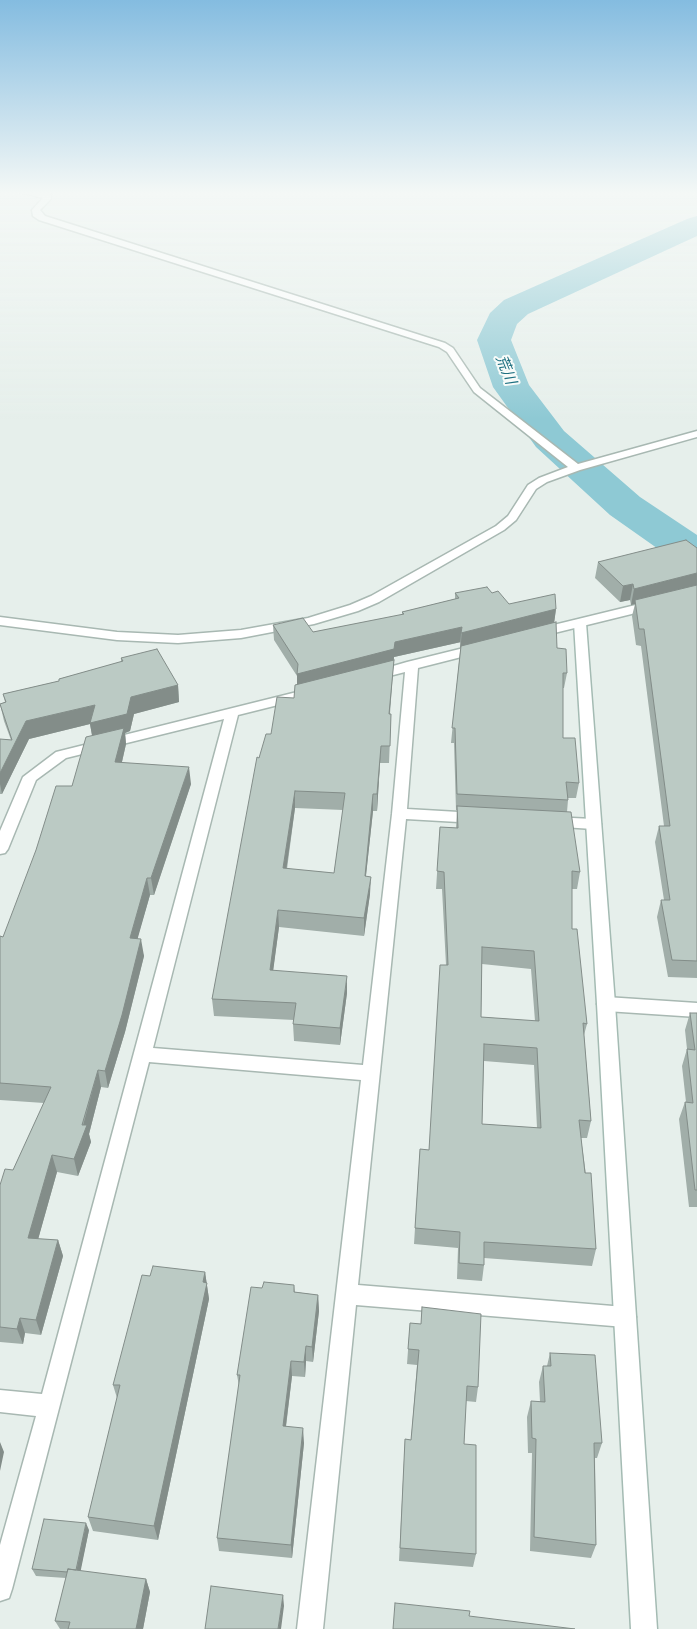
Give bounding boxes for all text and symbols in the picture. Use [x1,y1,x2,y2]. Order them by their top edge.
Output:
water label: 荒川 [491,353,519,387]

